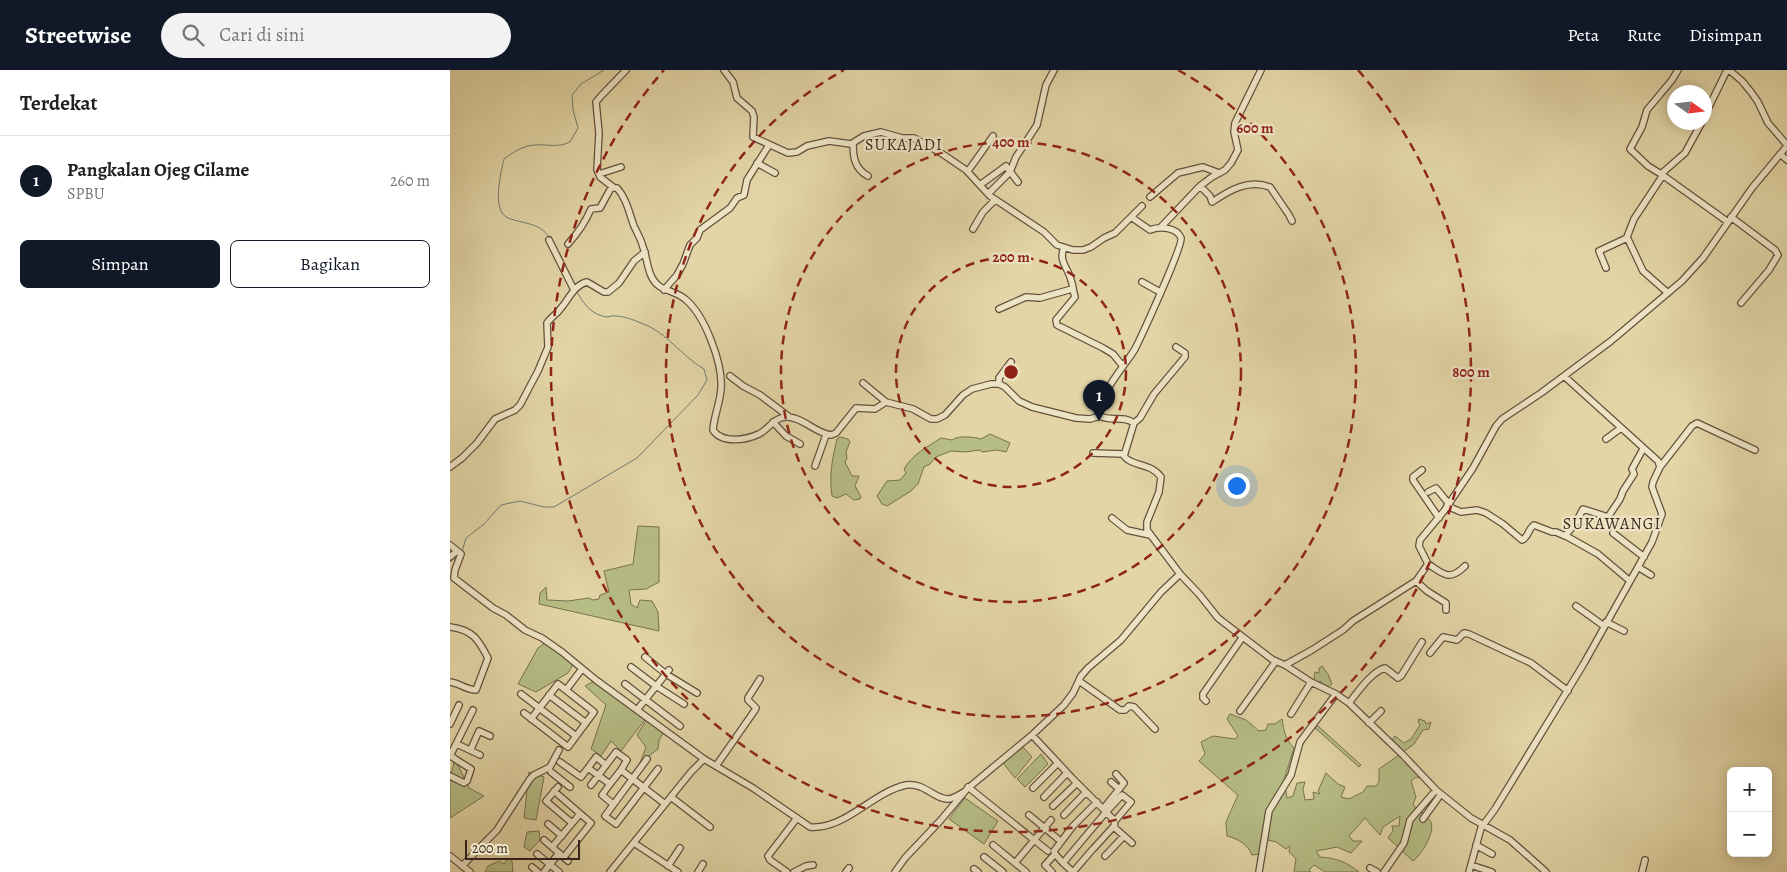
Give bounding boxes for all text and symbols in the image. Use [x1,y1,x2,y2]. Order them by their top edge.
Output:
search box [161,13,511,58]
text: Streetwise [25,19,131,51]
icon: search [179,21,207,49]
text: Cari di sini [219,22,304,48]
text: Peta [1568,23,1599,47]
text: Rute [1627,23,1661,47]
text: Disimpan [1689,23,1762,47]
north arrow [1667,85,1712,130]
text: Terdekat [20,89,98,117]
text: 600 m [1236,118,1274,138]
text: 400 m [992,132,1030,152]
district label: SUKAJADI [865,134,943,156]
text: Pangkalan Ojeg Cilame [67,157,249,183]
text: 1 [33,170,39,192]
text: 260 m [390,170,430,192]
text: SPBU [67,183,105,205]
button: Simpan [20,240,220,288]
button: Bagikan [230,240,430,288]
text: 200 m [992,247,1030,267]
text: 800 m [1452,362,1490,382]
centre of rings [1002,363,1020,381]
pin: 1 [1083,380,1115,421]
your location [1224,473,1250,499]
district label: SUKAWANGI [1563,513,1661,535]
map controls [1727,767,1772,857]
button: + [1727,767,1772,812]
button: − [1727,812,1772,857]
scale bar [465,837,580,860]
text: 200 m [472,839,508,858]

